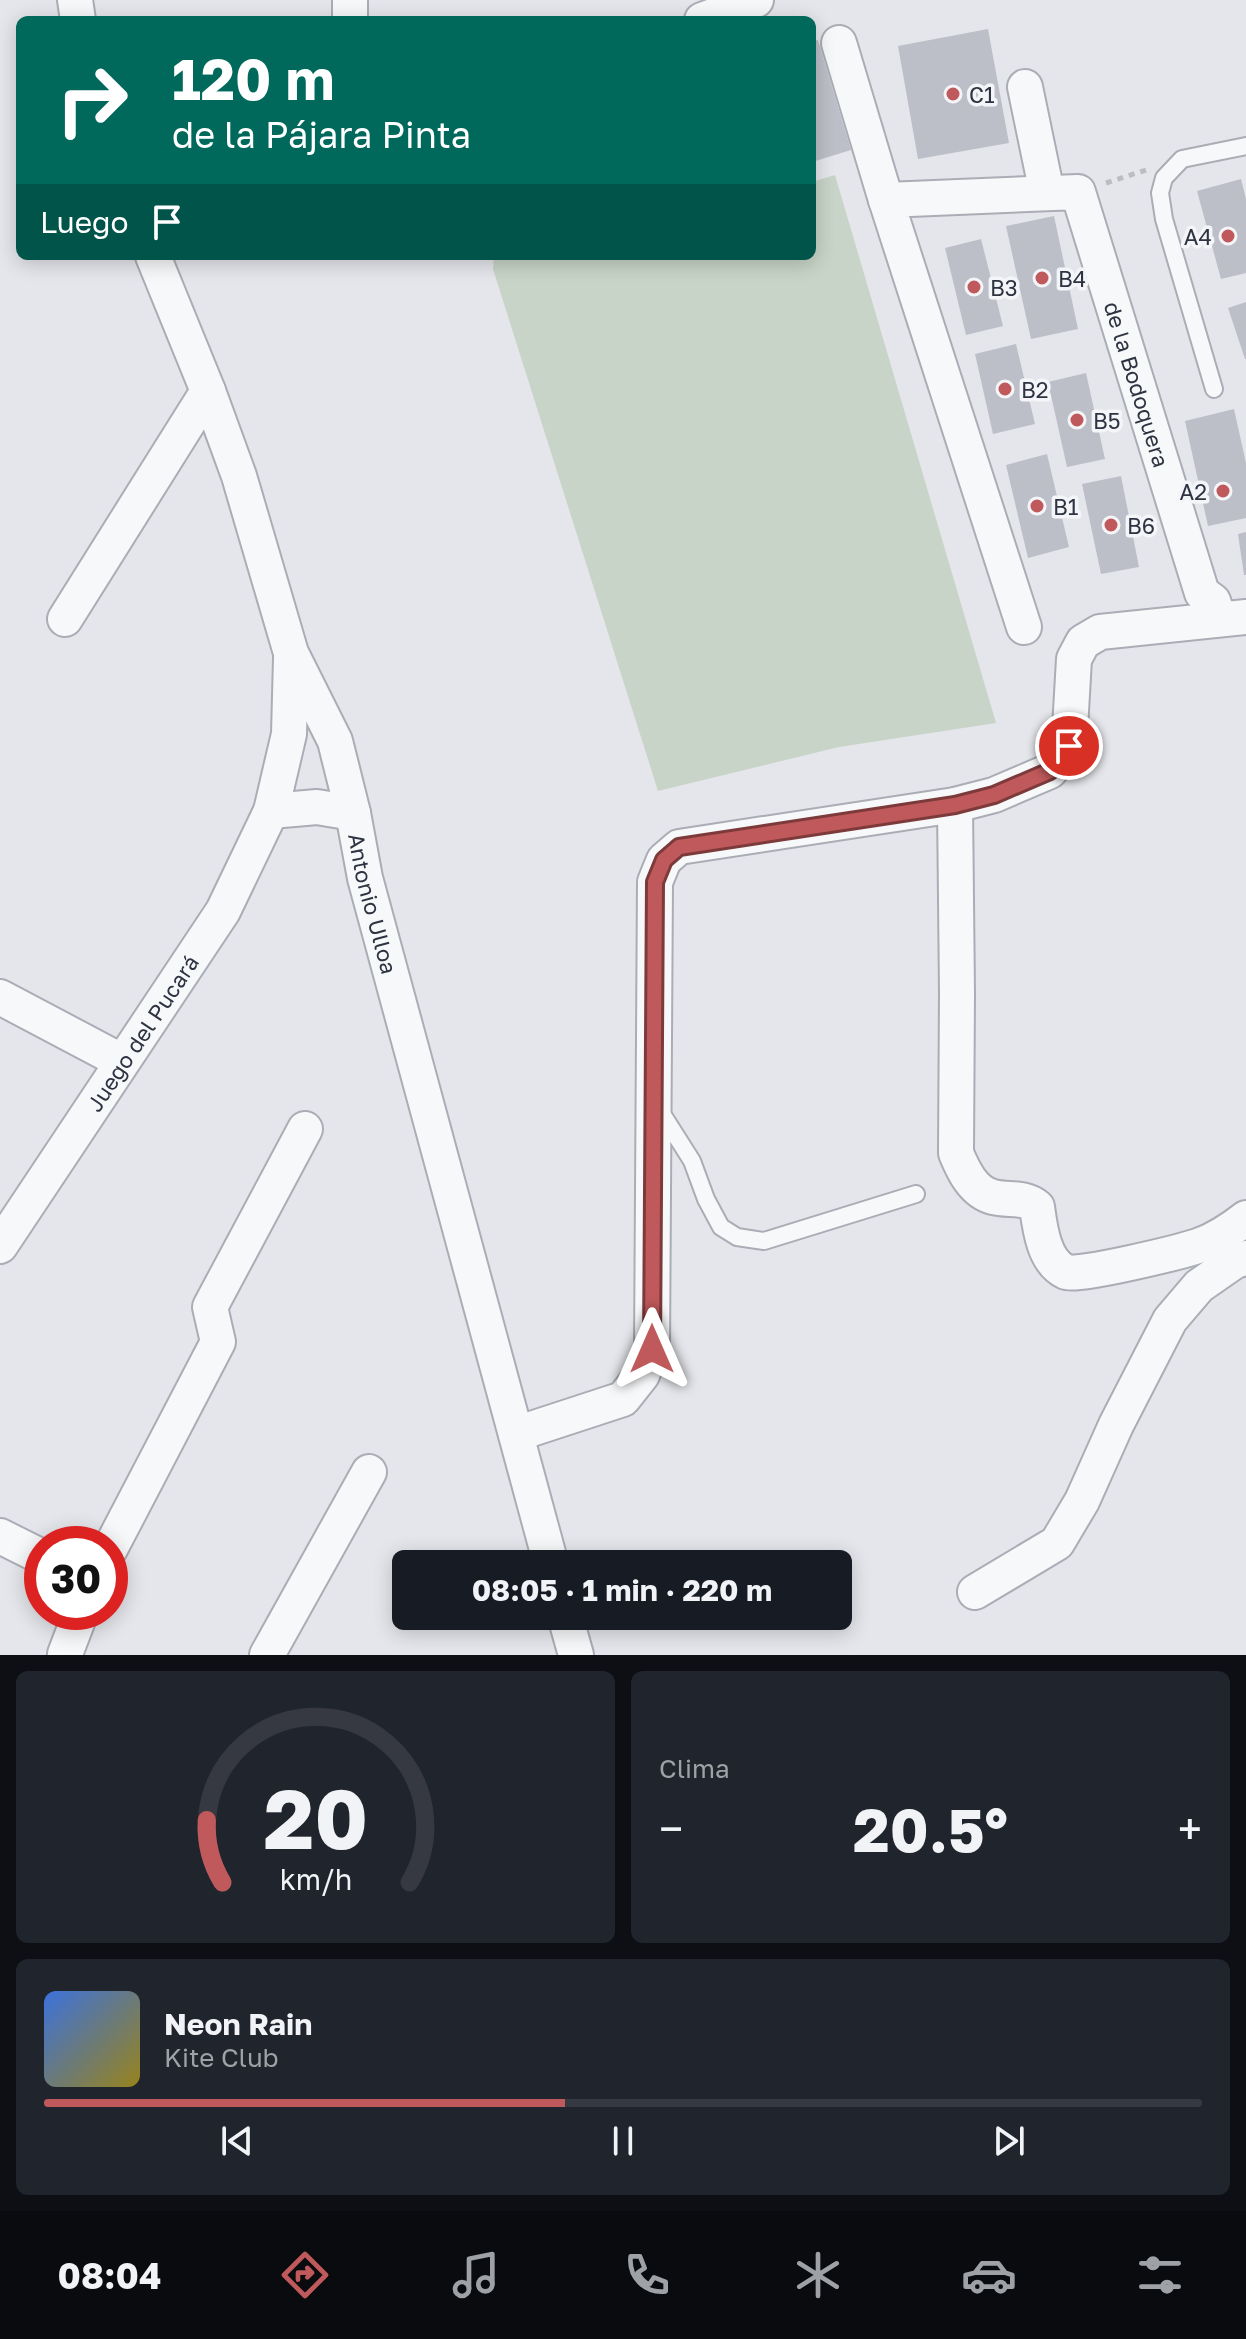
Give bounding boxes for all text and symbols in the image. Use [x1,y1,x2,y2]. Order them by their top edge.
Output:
text: 120 m [172,45,334,112]
icon: right [40,48,144,152]
place label: C1 [969,81,995,108]
marker: C1 [944,85,962,103]
text: de la Pájara Pinta [172,113,471,156]
icon: arrive [145,200,189,244]
text: Luego [40,204,129,240]
place label: A4 [1184,223,1212,250]
marker: A4 [1219,227,1237,245]
place label: B4 [1058,265,1086,292]
marker: B4 [1033,269,1051,287]
place label: B3 [990,274,1018,301]
marker: B3 [965,278,983,296]
street label: de la Bodoquera [1099,298,1176,470]
place label: B2 [1021,376,1049,403]
marker: B2 [996,380,1014,398]
place label: B5 [1093,407,1121,434]
marker: B5 [1068,411,1086,429]
place label: A2 [1179,478,1207,505]
marker: A2 [1214,482,1232,500]
place label: B1 [1053,493,1079,520]
marker: B1 [1028,497,1046,515]
place label: B6 [1127,512,1155,539]
marker: B6 [1102,516,1120,534]
pin [1035,712,1103,780]
icon: arrive [1047,724,1091,768]
street label: Antonio Ulloa [343,831,404,977]
street label: Juego del Pucará [80,950,204,1116]
position arrow [610,1307,694,1391]
speed limit sign: 30 [24,1526,128,1630]
text: 08:05 · 1 min · 220 m [472,1572,772,1608]
text: Clima [659,1753,730,1784]
text: 20 [263,1767,368,1867]
text: 20.5° [853,1793,1008,1865]
text: − [659,1802,683,1855]
text: + [1178,1802,1202,1855]
text: km/h [279,1862,352,1896]
text: Neon Rain [164,2006,312,2042]
text: Kite Club [164,2042,279,2073]
icon: previous [215,2119,259,2163]
icon: pause [601,2119,645,2163]
icon: next [987,2119,1031,2163]
icon: directions [277,2247,333,2303]
icon: music [448,2247,504,2303]
icon: phone [619,2247,675,2303]
icon: climate [790,2247,846,2303]
icon: car [961,2247,1017,2303]
icon: filters [1132,2247,1188,2303]
text: 08:04 [58,2254,161,2297]

